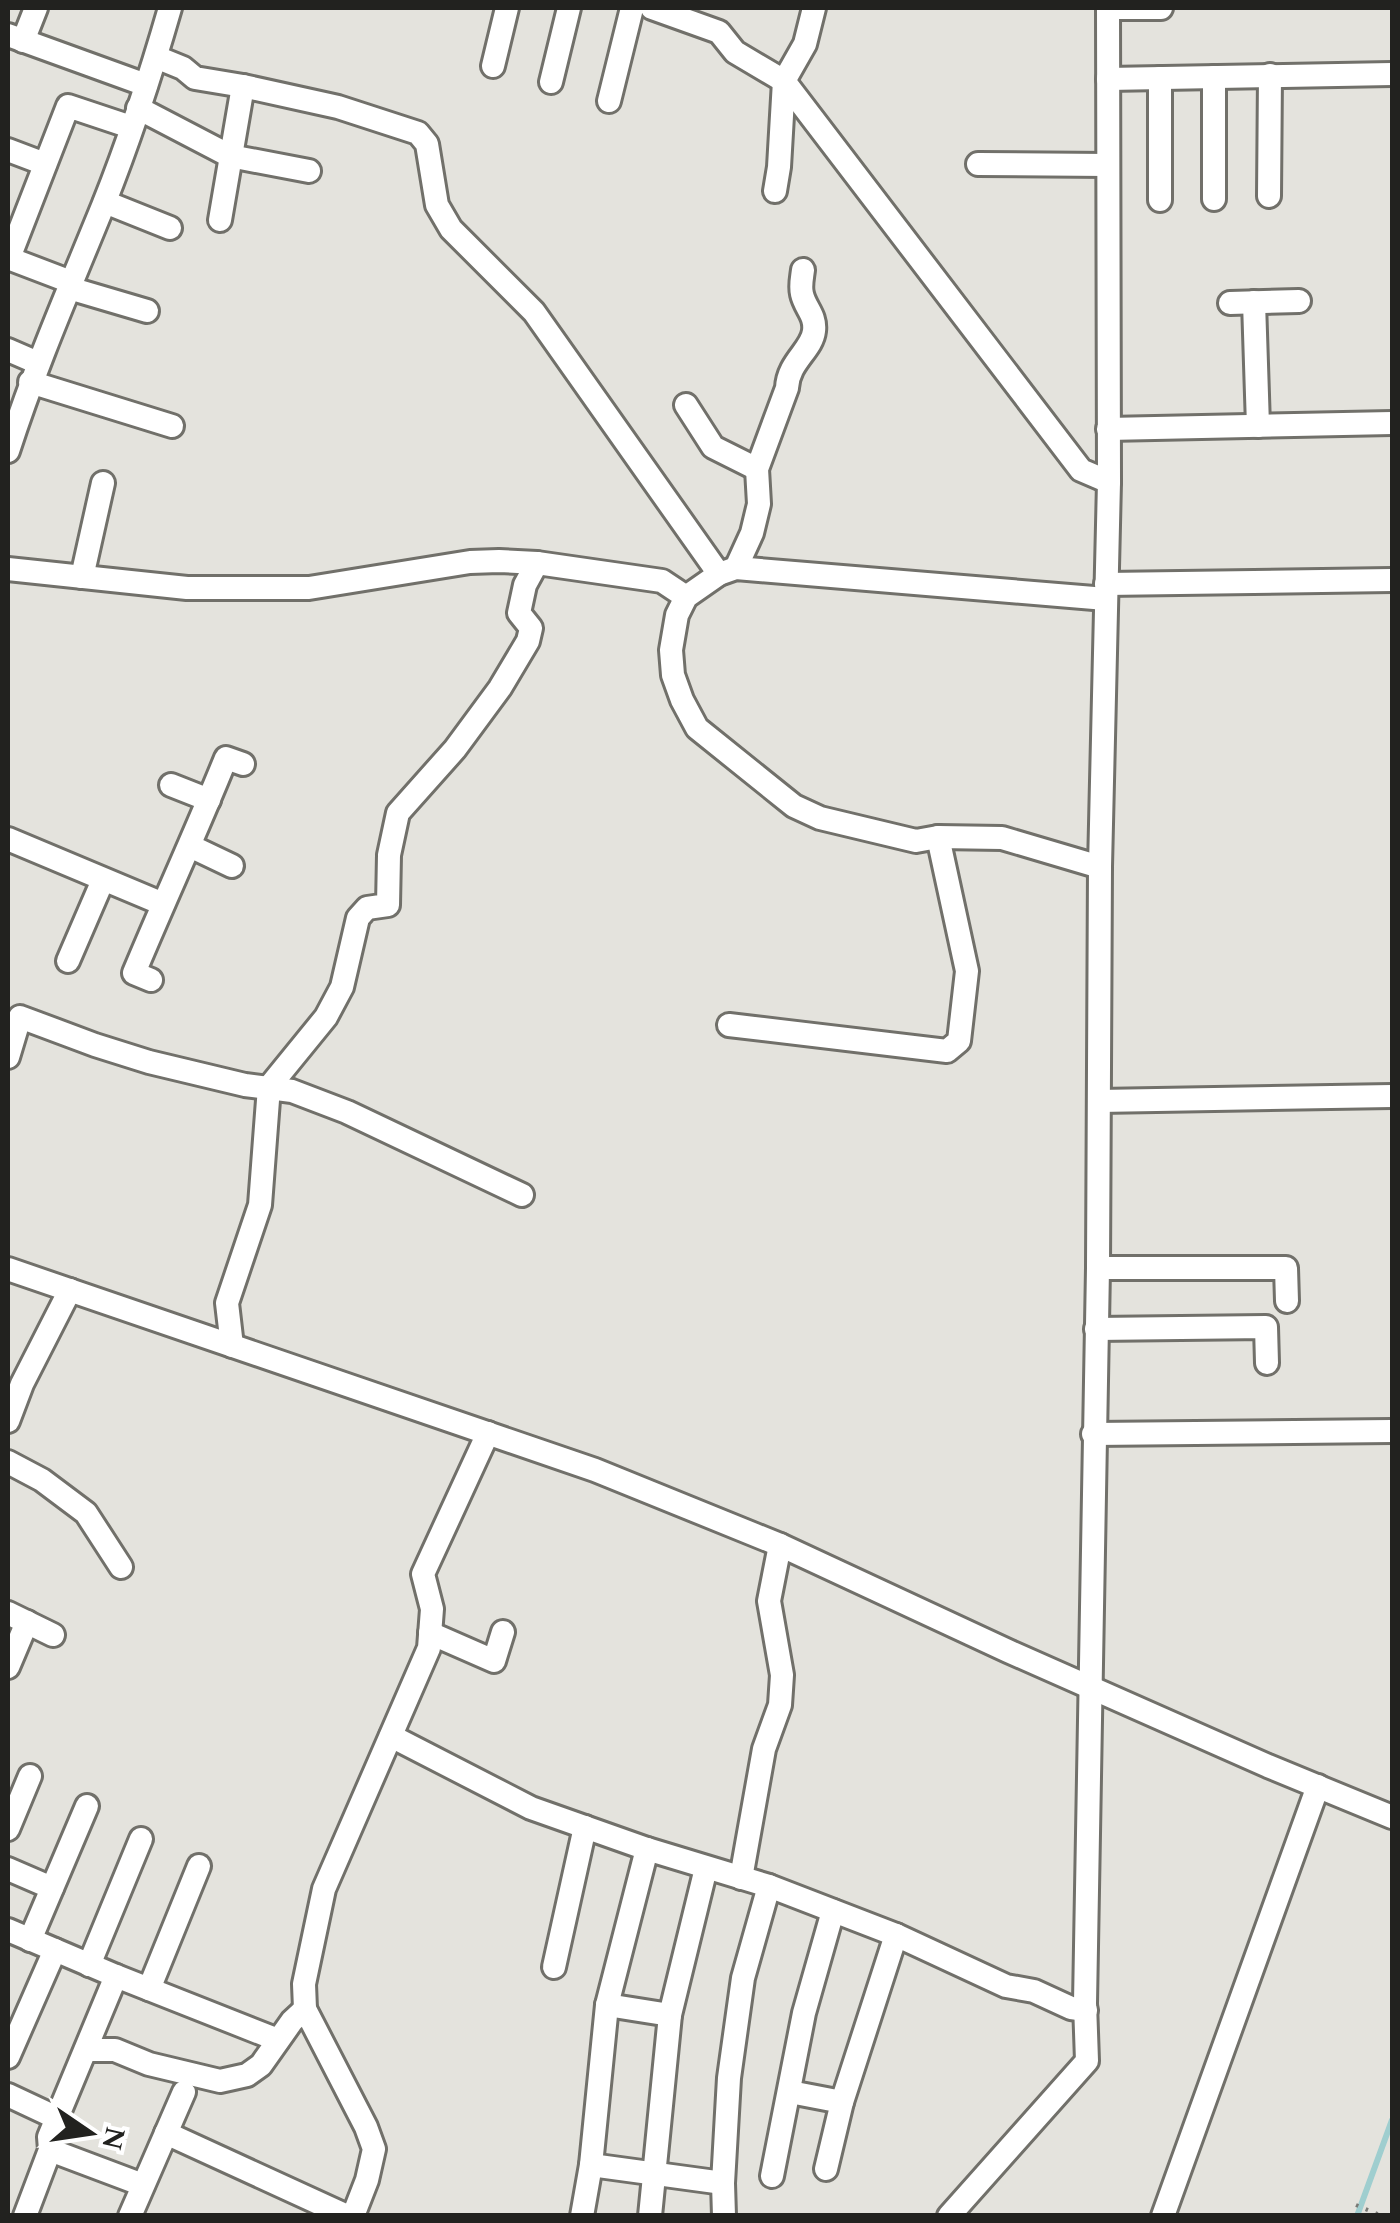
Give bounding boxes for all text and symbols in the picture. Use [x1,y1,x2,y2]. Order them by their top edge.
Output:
north arrow [40,2083,140,2183]
text: N [89,2122,136,2154]

